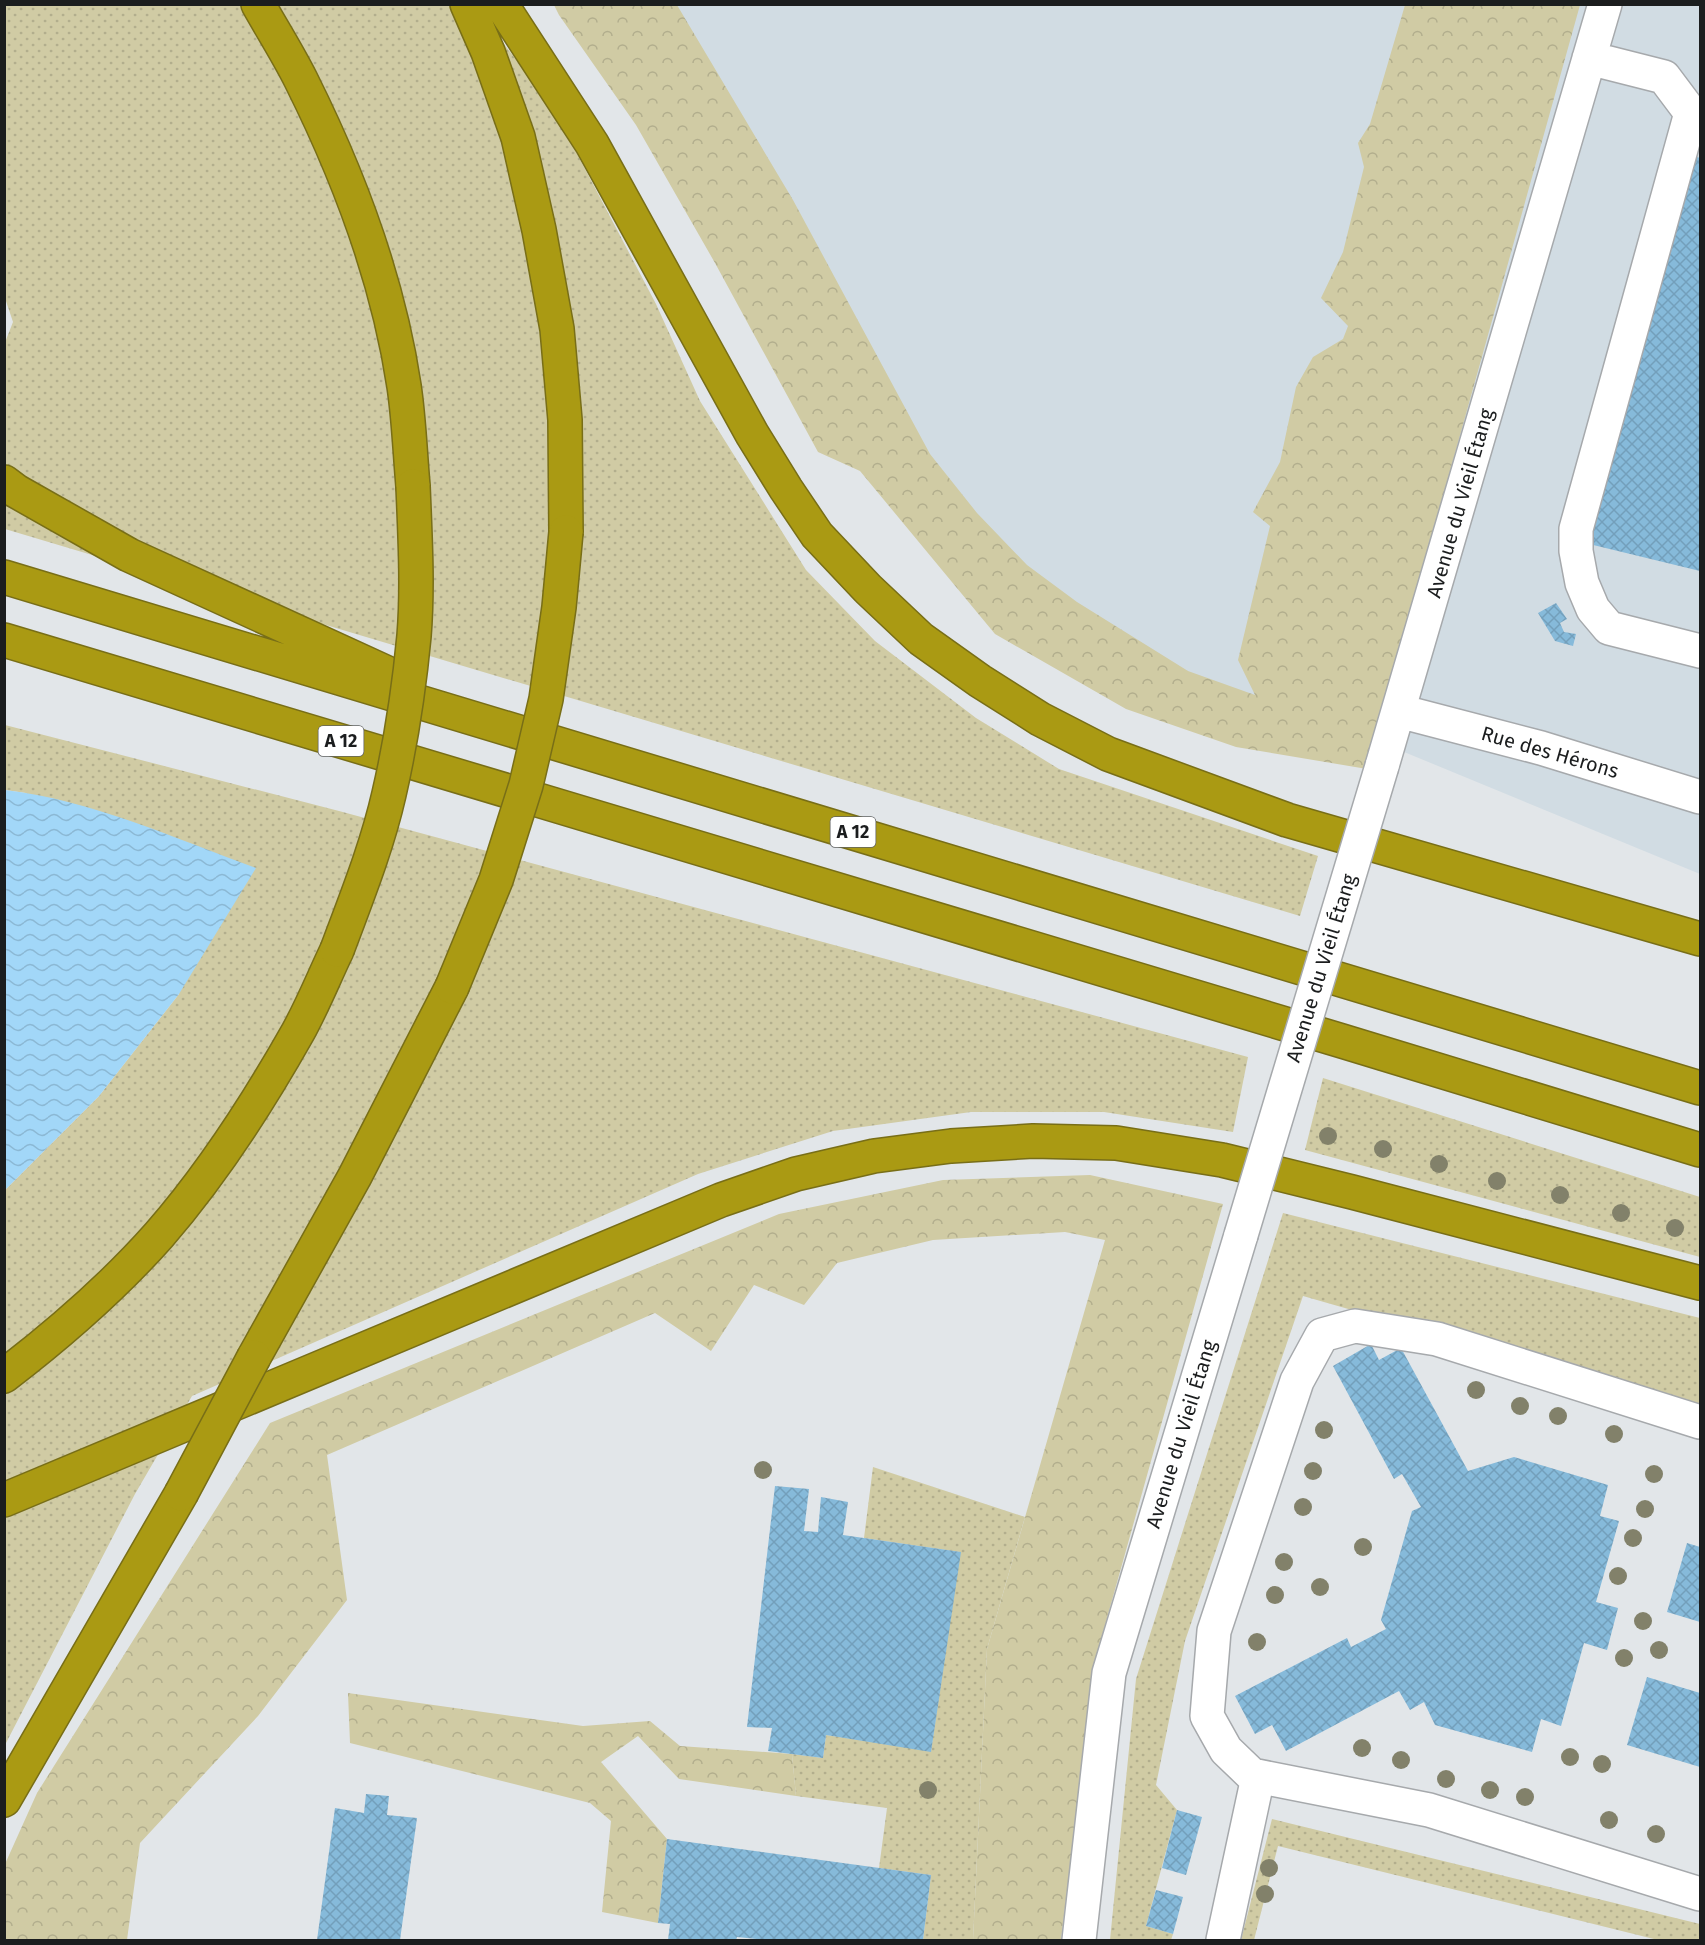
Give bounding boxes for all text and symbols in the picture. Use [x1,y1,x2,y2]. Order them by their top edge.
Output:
street label: Avenue du Vieil Étang [1422,405,1499,600]
street label: Rue des Hérons [1479,721,1621,783]
road number: A 12 [318,726,364,756]
road number: A 12 [830,817,876,847]
street label: Avenue du Vieil Étang [1281,870,1361,1065]
street label: Avenue du Vieil Étang [1141,1336,1221,1531]

